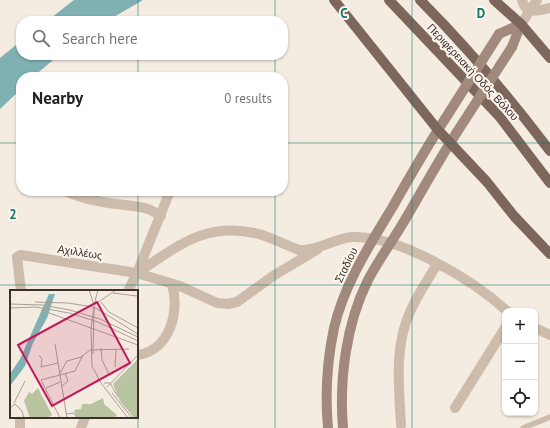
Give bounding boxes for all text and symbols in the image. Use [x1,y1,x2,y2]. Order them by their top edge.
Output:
text: C [340,5,348,22]
text: D [477,5,485,22]
search box [16,16,288,60]
street label: Περιφερειακή Οδός Βόλου [424,20,522,124]
icon: search [30,27,52,49]
text: Search here [62,29,138,48]
text: Nearby [32,87,83,109]
text: 0 results [224,90,272,107]
text: 2 [9,206,17,223]
street label: Αχιλλέως [57,242,103,262]
street label: Σταδίου [331,245,361,285]
inset map [10,290,138,418]
map controls [502,308,538,416]
button: + [502,308,538,344]
button: − [502,344,538,380]
button: locate [502,380,538,416]

